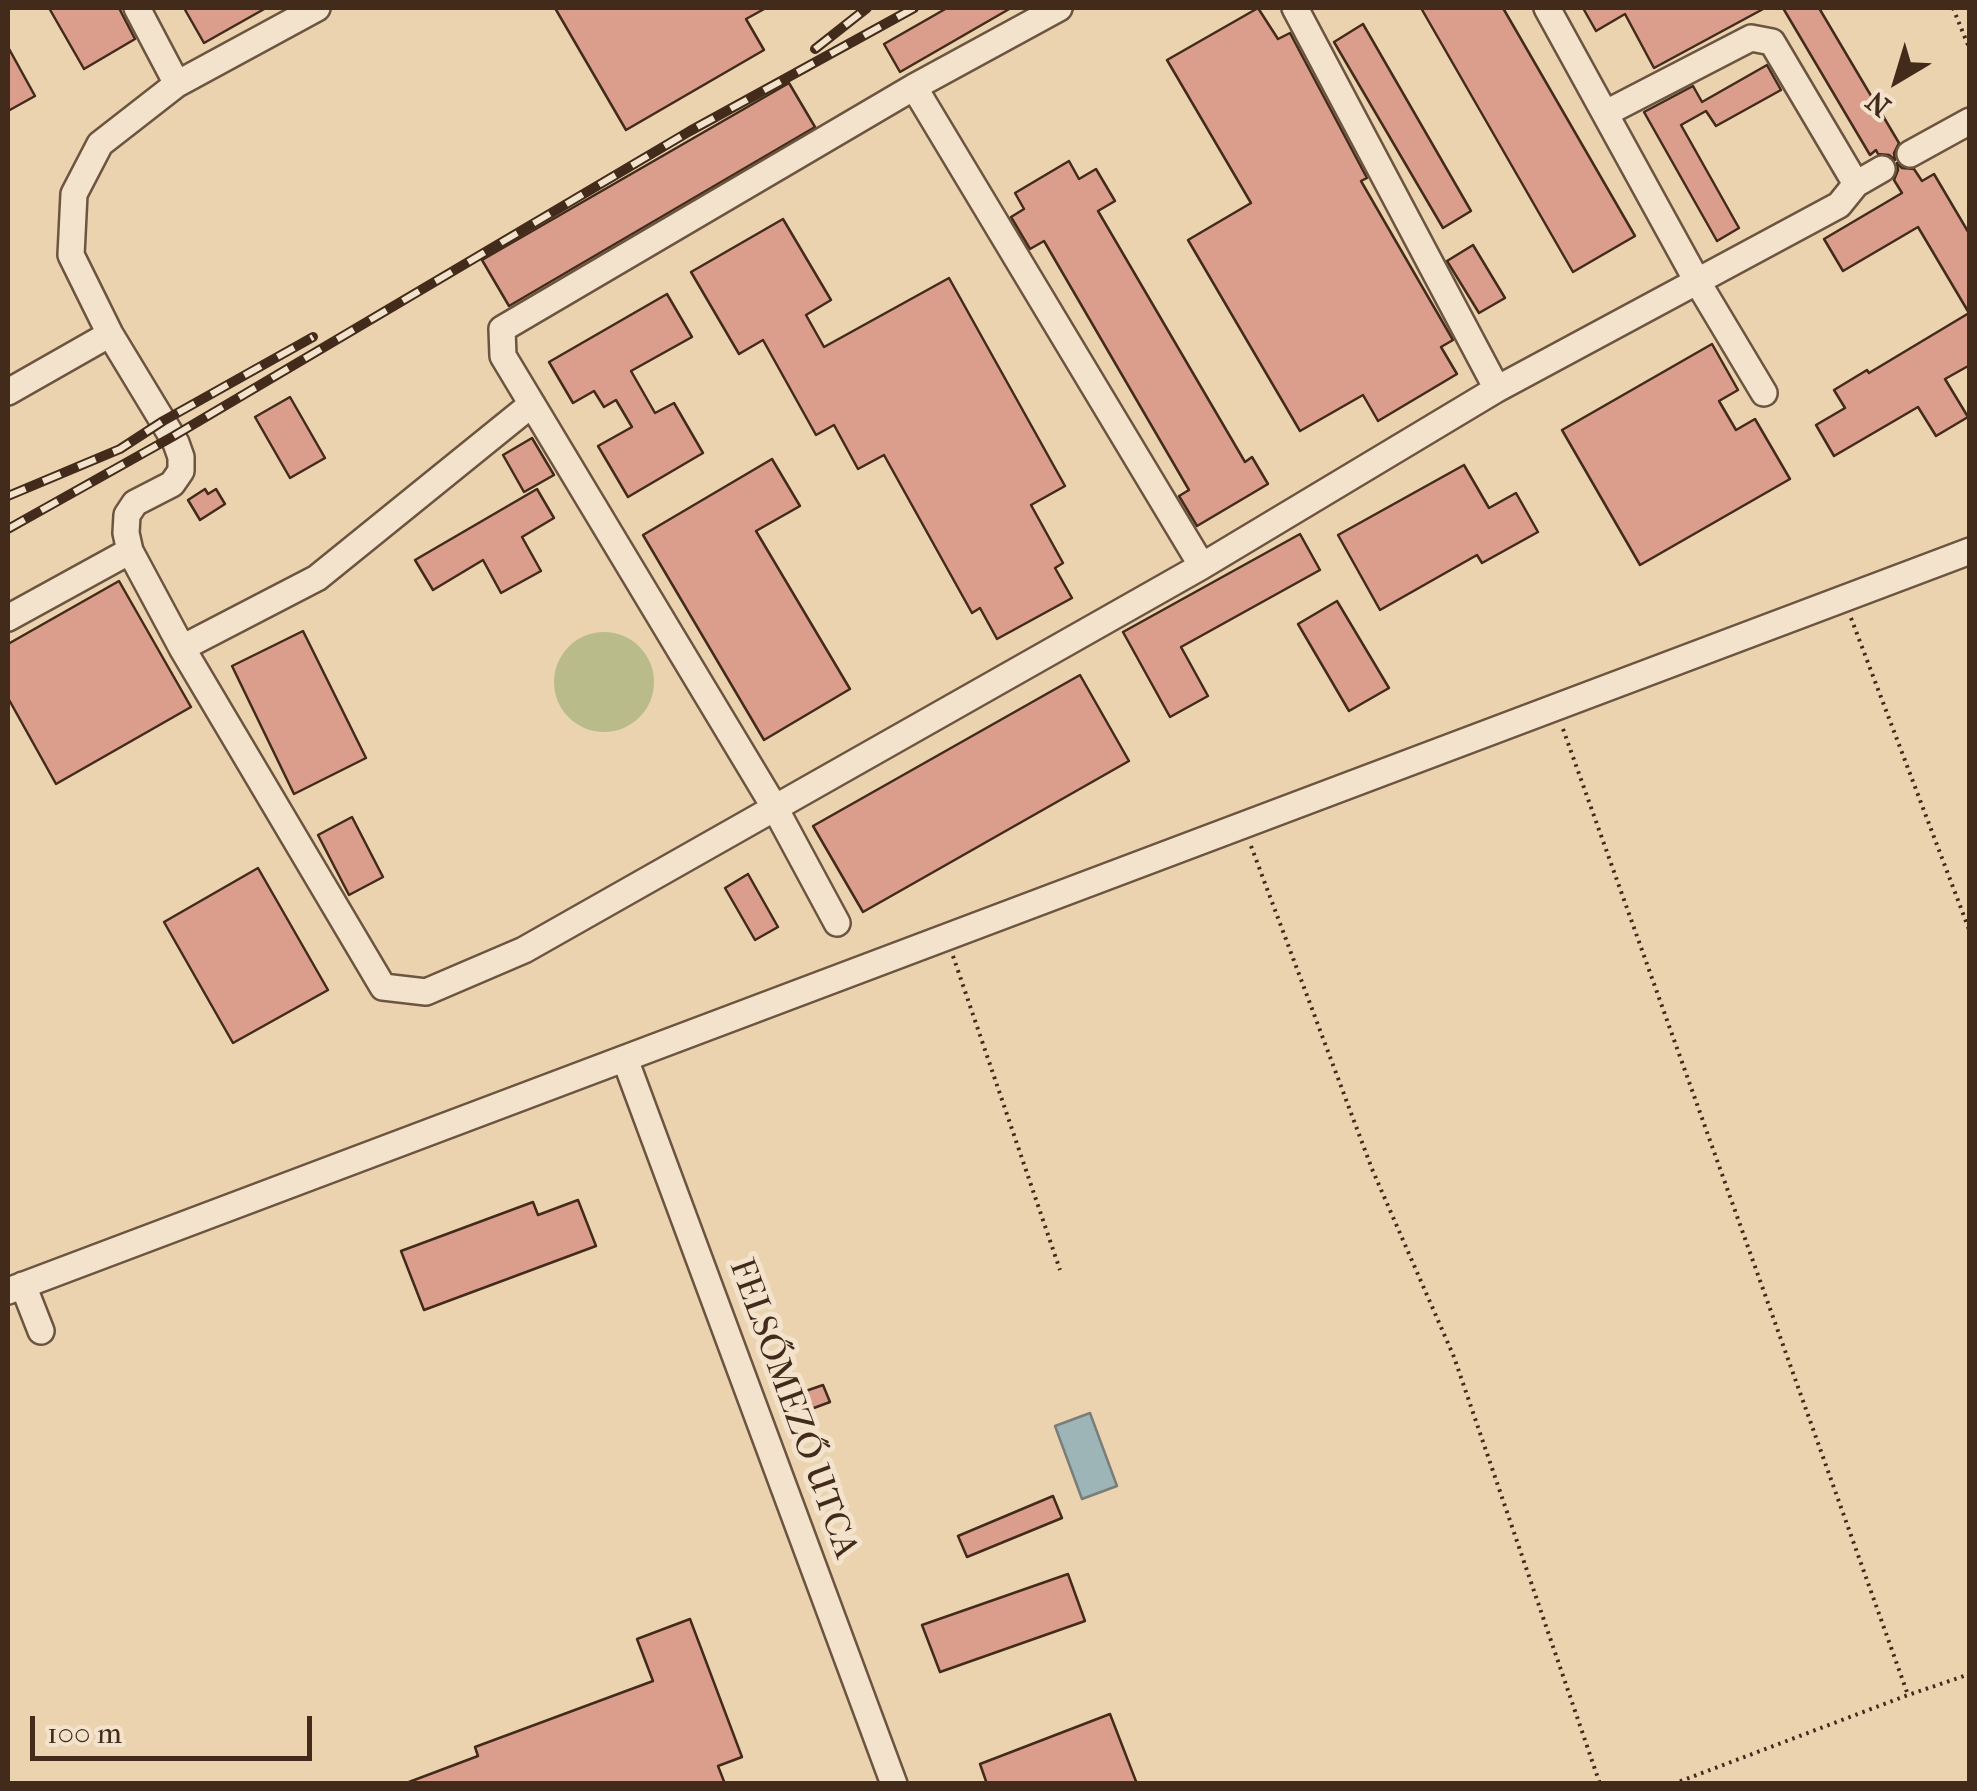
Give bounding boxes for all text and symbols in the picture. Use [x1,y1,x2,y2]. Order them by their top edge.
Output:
north arrow [1847,30,1947,130]
text: N [1860,84,1897,124]
street label: FELSŐMEZŐ UTCA [718,1254,866,1564]
scale bar [35,1696,318,1758]
text: 100 m [47,1716,122,1751]

